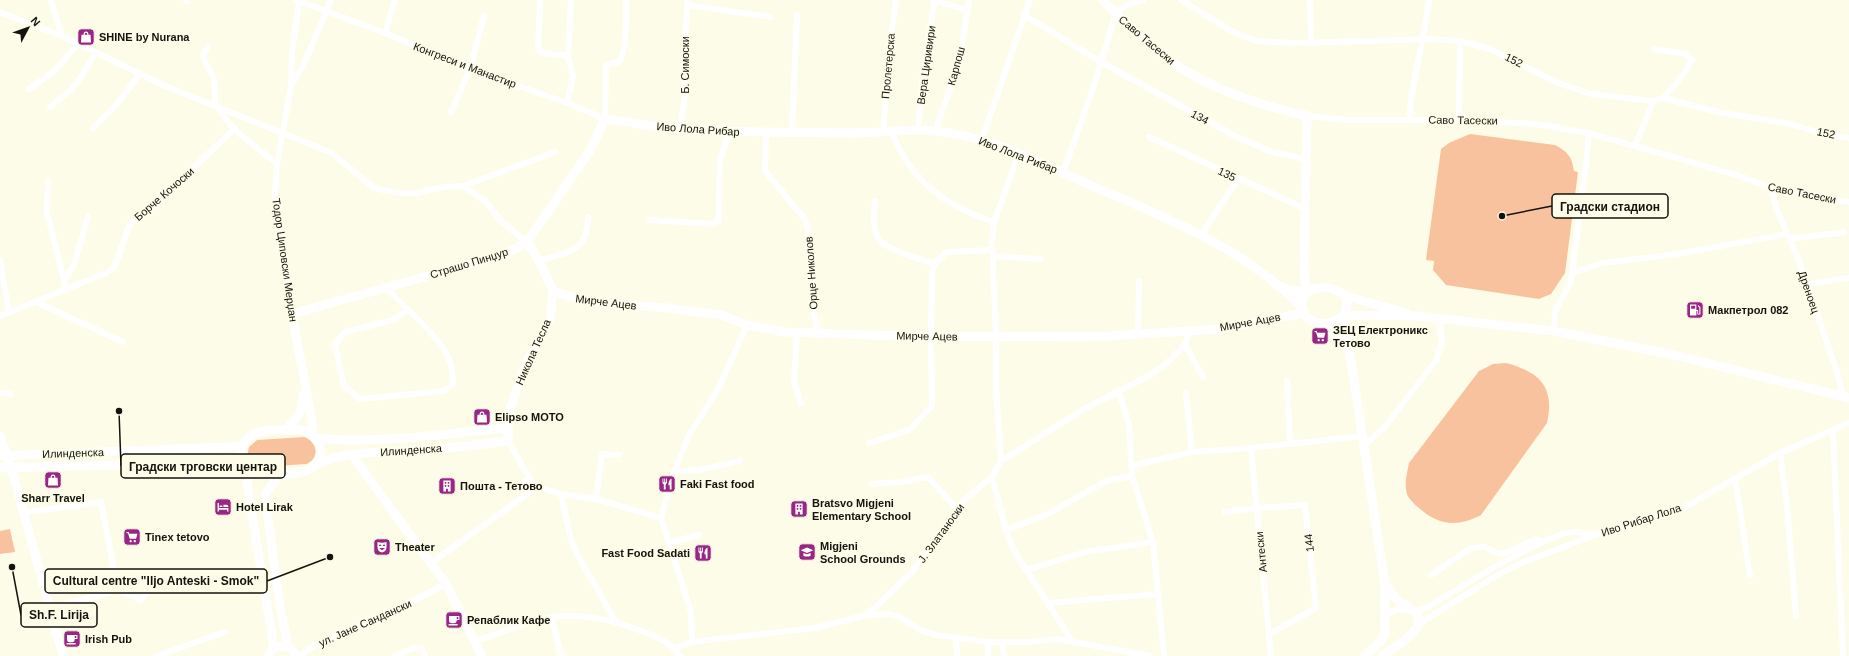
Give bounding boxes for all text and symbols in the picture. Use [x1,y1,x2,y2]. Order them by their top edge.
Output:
north arrow [8,8,48,48]
street label: Саво Тасески [1117,13,1177,67]
text: N [28,15,43,28]
street label: Вера Циривири [915,25,937,105]
shop icon: SHINE by Nurana [76,27,96,47]
place label: SHINE by Nurana [99,31,190,43]
street label: Пролетерска [879,32,897,99]
street label: Б. Симоски [679,36,691,94]
street label: Конгреси и Манастир [412,40,518,90]
street label: Карпош [945,45,967,87]
street label: 152 [1503,51,1525,69]
street label: 134 [1189,107,1211,127]
street label: Саво Тасески [1428,113,1498,127]
street label: Иво Лола Рибар [656,120,740,138]
street label: 152 [1816,125,1836,141]
street label: Иво Лола Рибар [977,134,1059,176]
street label: Борче Кочоски [132,165,196,223]
street label: 135 [1216,165,1238,183]
street label: Саво Тасески [1767,180,1837,206]
callout: Градски стадион [1552,194,1668,218]
street label: Тодор Циповски Мерџан [270,197,300,323]
text: Градски стадион [1560,200,1660,214]
street label: Орце Николов [802,236,820,310]
street label: Страшо Пинџур [429,245,509,281]
street label: Дреноец [1796,269,1822,316]
street label: Мирче Ацев [575,292,637,312]
fuel station icon: Макпетрол 082 [1685,300,1705,320]
place label: Макпетрол 082 [1708,304,1789,316]
street label: Мирче Ацев [1219,311,1282,333]
street label: Никола Тесла [513,316,553,387]
place label: ЗЕЦ Електроникс Тетово [1333,324,1428,349]
supermarket icon: ЗЕЦ Електроникс Тетово [1310,326,1330,346]
street label: Мирче Ацев [896,329,958,343]
shop icon: Elipso MOTO [472,407,492,427]
place label: Elipso MOTO [495,411,564,423]
street label: Илинденска [380,442,443,458]
street label: Илинденска [42,446,105,460]
callout: Градски трговски центар [121,454,285,478]
text: Градски трговски центар [129,460,277,474]
shop icon: Sharr Travel [43,470,63,490]
restaurant icon: Faki Fast food [657,474,677,494]
building icon: Пошта - Тетово [437,476,457,496]
place label: Faki Fast food [680,478,755,490]
place label: Пошта - Тетово [460,480,543,492]
place label: Sharr Travel [21,492,85,504]
hotel icon: Hotel Lirak [213,497,233,517]
place label: Bratsvo Migjeni Elementary School [812,497,911,522]
building icon: Bratsvo Migjeni Elementary School [789,499,809,519]
place label: Hotel Lirak [236,501,294,513]
street label: Ј. Златаноски [916,501,966,565]
street label: Иво Рибар Лола [1600,501,1683,539]
supermarket icon: Tinex tetovo [122,527,142,547]
place label: Tinex tetovo [145,531,210,543]
street label: Антески [1253,531,1269,573]
street label: 144 [1302,533,1316,553]
theatre icon: Theater [372,537,392,557]
place label: Migjeni School Grounds [820,540,906,565]
place label: Theater [395,541,435,553]
school or university icon: Migjeni School Grounds [797,542,817,562]
restaurant icon: Fast Food Sadati [693,543,713,563]
place label: Fast Food Sadati [601,547,690,559]
callout: Cultural centre "Iljo Anteski - Smok" [45,569,267,593]
text: Cultural centre "Iljo Anteski - Smok" [53,574,259,588]
street label: ул. Јане Сандански [317,597,413,649]
callout: Sh.F. Lirija [21,603,97,627]
text: Sh.F. Lirija [29,608,89,622]
cafe icon: Репаблик Кафе [444,610,464,630]
place label: Репаблик Кафе [467,614,550,626]
cafe icon: Irish Pub [62,629,82,649]
place label: Irish Pub [85,633,132,645]

